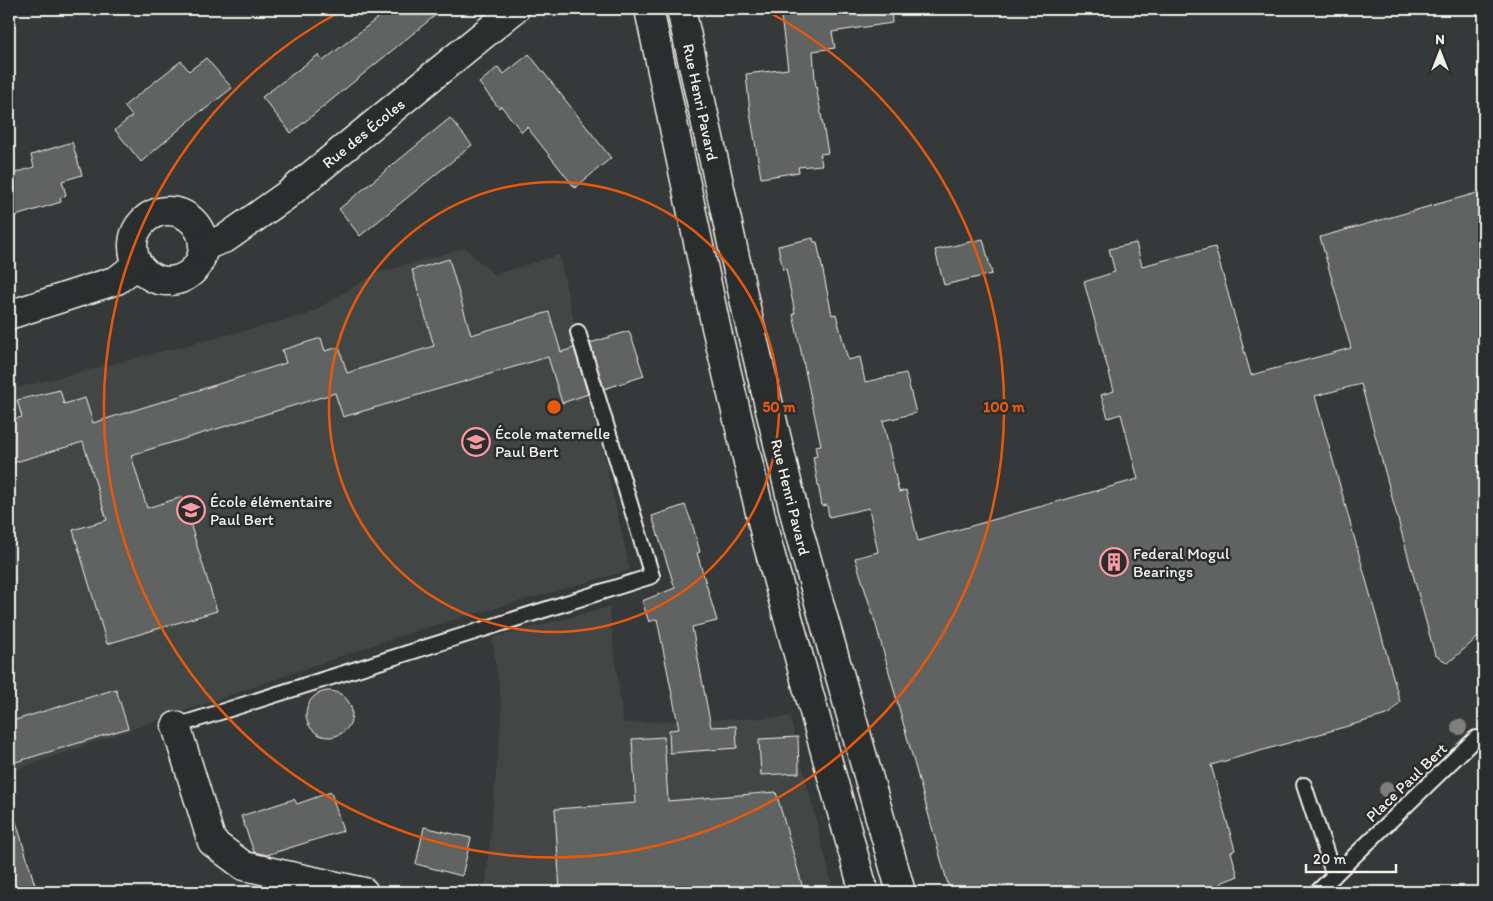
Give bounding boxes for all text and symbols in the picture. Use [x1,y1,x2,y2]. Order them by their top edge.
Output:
north arrow [1416,28,1466,78]
text: N [1435,31,1445,48]
street label: Rue Henri Pavard [679,42,722,163]
street label: Rue des Écoles [318,94,408,172]
centre of rings [545,398,563,416]
text: 50 m [762,398,796,416]
text: 100 m [983,398,1025,416]
place label: École maternelle Paul Bert [495,424,610,461]
school or university icon: École maternelle Paul Bert [461,427,491,457]
street label: Rue Henri Pavard [767,437,814,558]
place label: École élémentaire Paul Bert [210,492,333,529]
school or university icon: École élémentaire Paul Bert [176,495,206,525]
place label: Federal Mogul Bearings [1133,544,1230,581]
building icon: Federal Mogul Bearings [1099,547,1129,577]
street label: Place Paul Bert [1362,739,1451,826]
scale bar [1306,841,1396,873]
text: 20 m [1313,850,1347,868]

